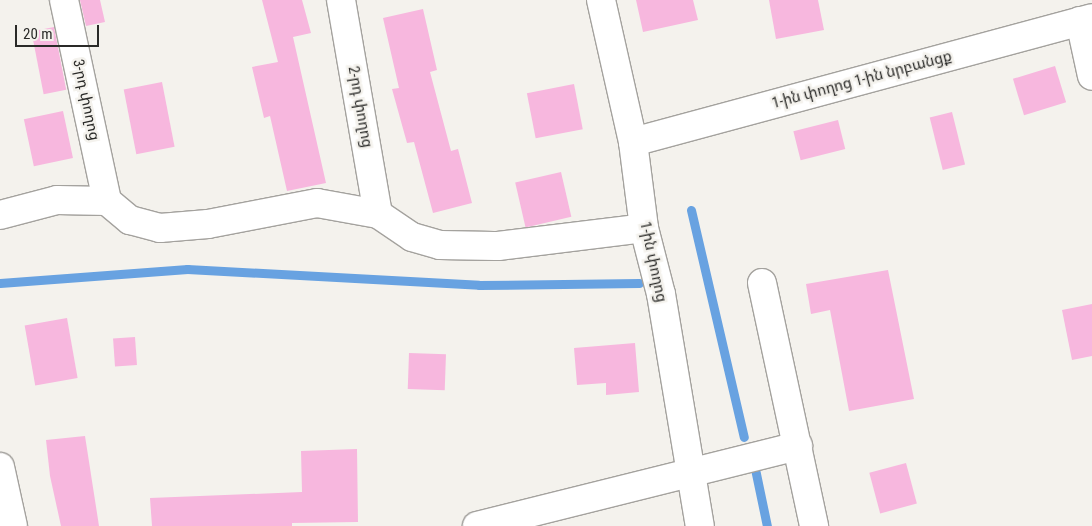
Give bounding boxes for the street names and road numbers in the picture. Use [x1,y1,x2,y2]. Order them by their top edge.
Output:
street label: 1-ին փողոց 1-ին նրբանցք [770,47,954,113]
street label: 3-րդ փողոց [69,58,103,142]
street label: 2-րդ փողոց [344,65,376,149]
street label: 1-ին փողոց [636,220,670,304]

